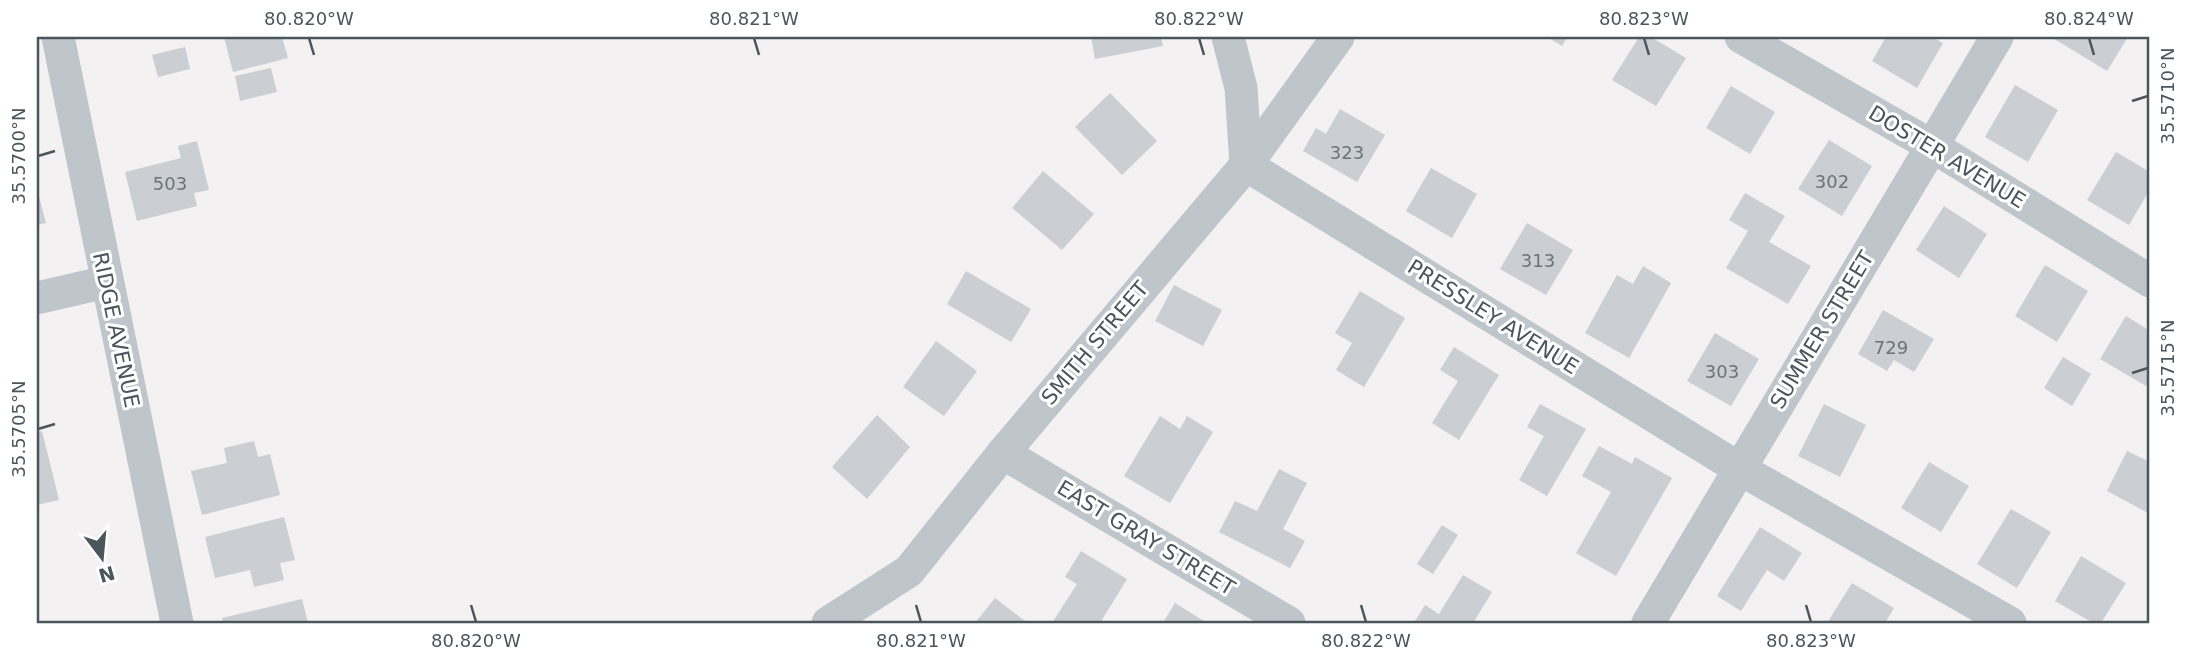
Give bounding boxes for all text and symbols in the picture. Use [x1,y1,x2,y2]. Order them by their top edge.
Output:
text: 80.820°W [264,8,354,29]
text: 80.821°W [709,8,799,29]
text: 80.822°W [1154,8,1244,29]
text: 80.823°W [1599,8,1689,29]
text: 80.824°W [2044,8,2134,29]
text: 35.5710°N [2157,48,2178,144]
street label: DOSTER AVENUE [1864,101,2030,213]
text: 35.5700°N [8,108,29,204]
house number: 323 [1330,142,1364,163]
house number: 302 [1815,171,1849,192]
house number: 503 [153,173,187,194]
street label: SUMMER STREET [1765,247,1879,413]
street label: RIDGE AVENUE [88,250,144,410]
house number: 313 [1521,250,1555,271]
street label: PRESSLEY AVENUE [1403,255,1583,379]
street label: SMITH STREET [1037,277,1153,409]
text: 35.5715°N [2157,320,2178,416]
house number: 729 [1874,337,1908,358]
house number: 303 [1705,361,1739,382]
text: 35.5705°N [8,381,29,477]
street label: EAST GRAY STREET [1053,475,1239,601]
north arrow [66,524,136,594]
text: N [96,562,117,587]
text: 80.820°W [431,630,521,651]
text: 80.821°W [876,630,966,651]
text: 80.822°W [1321,630,1411,651]
text: 80.823°W [1766,630,1856,651]

